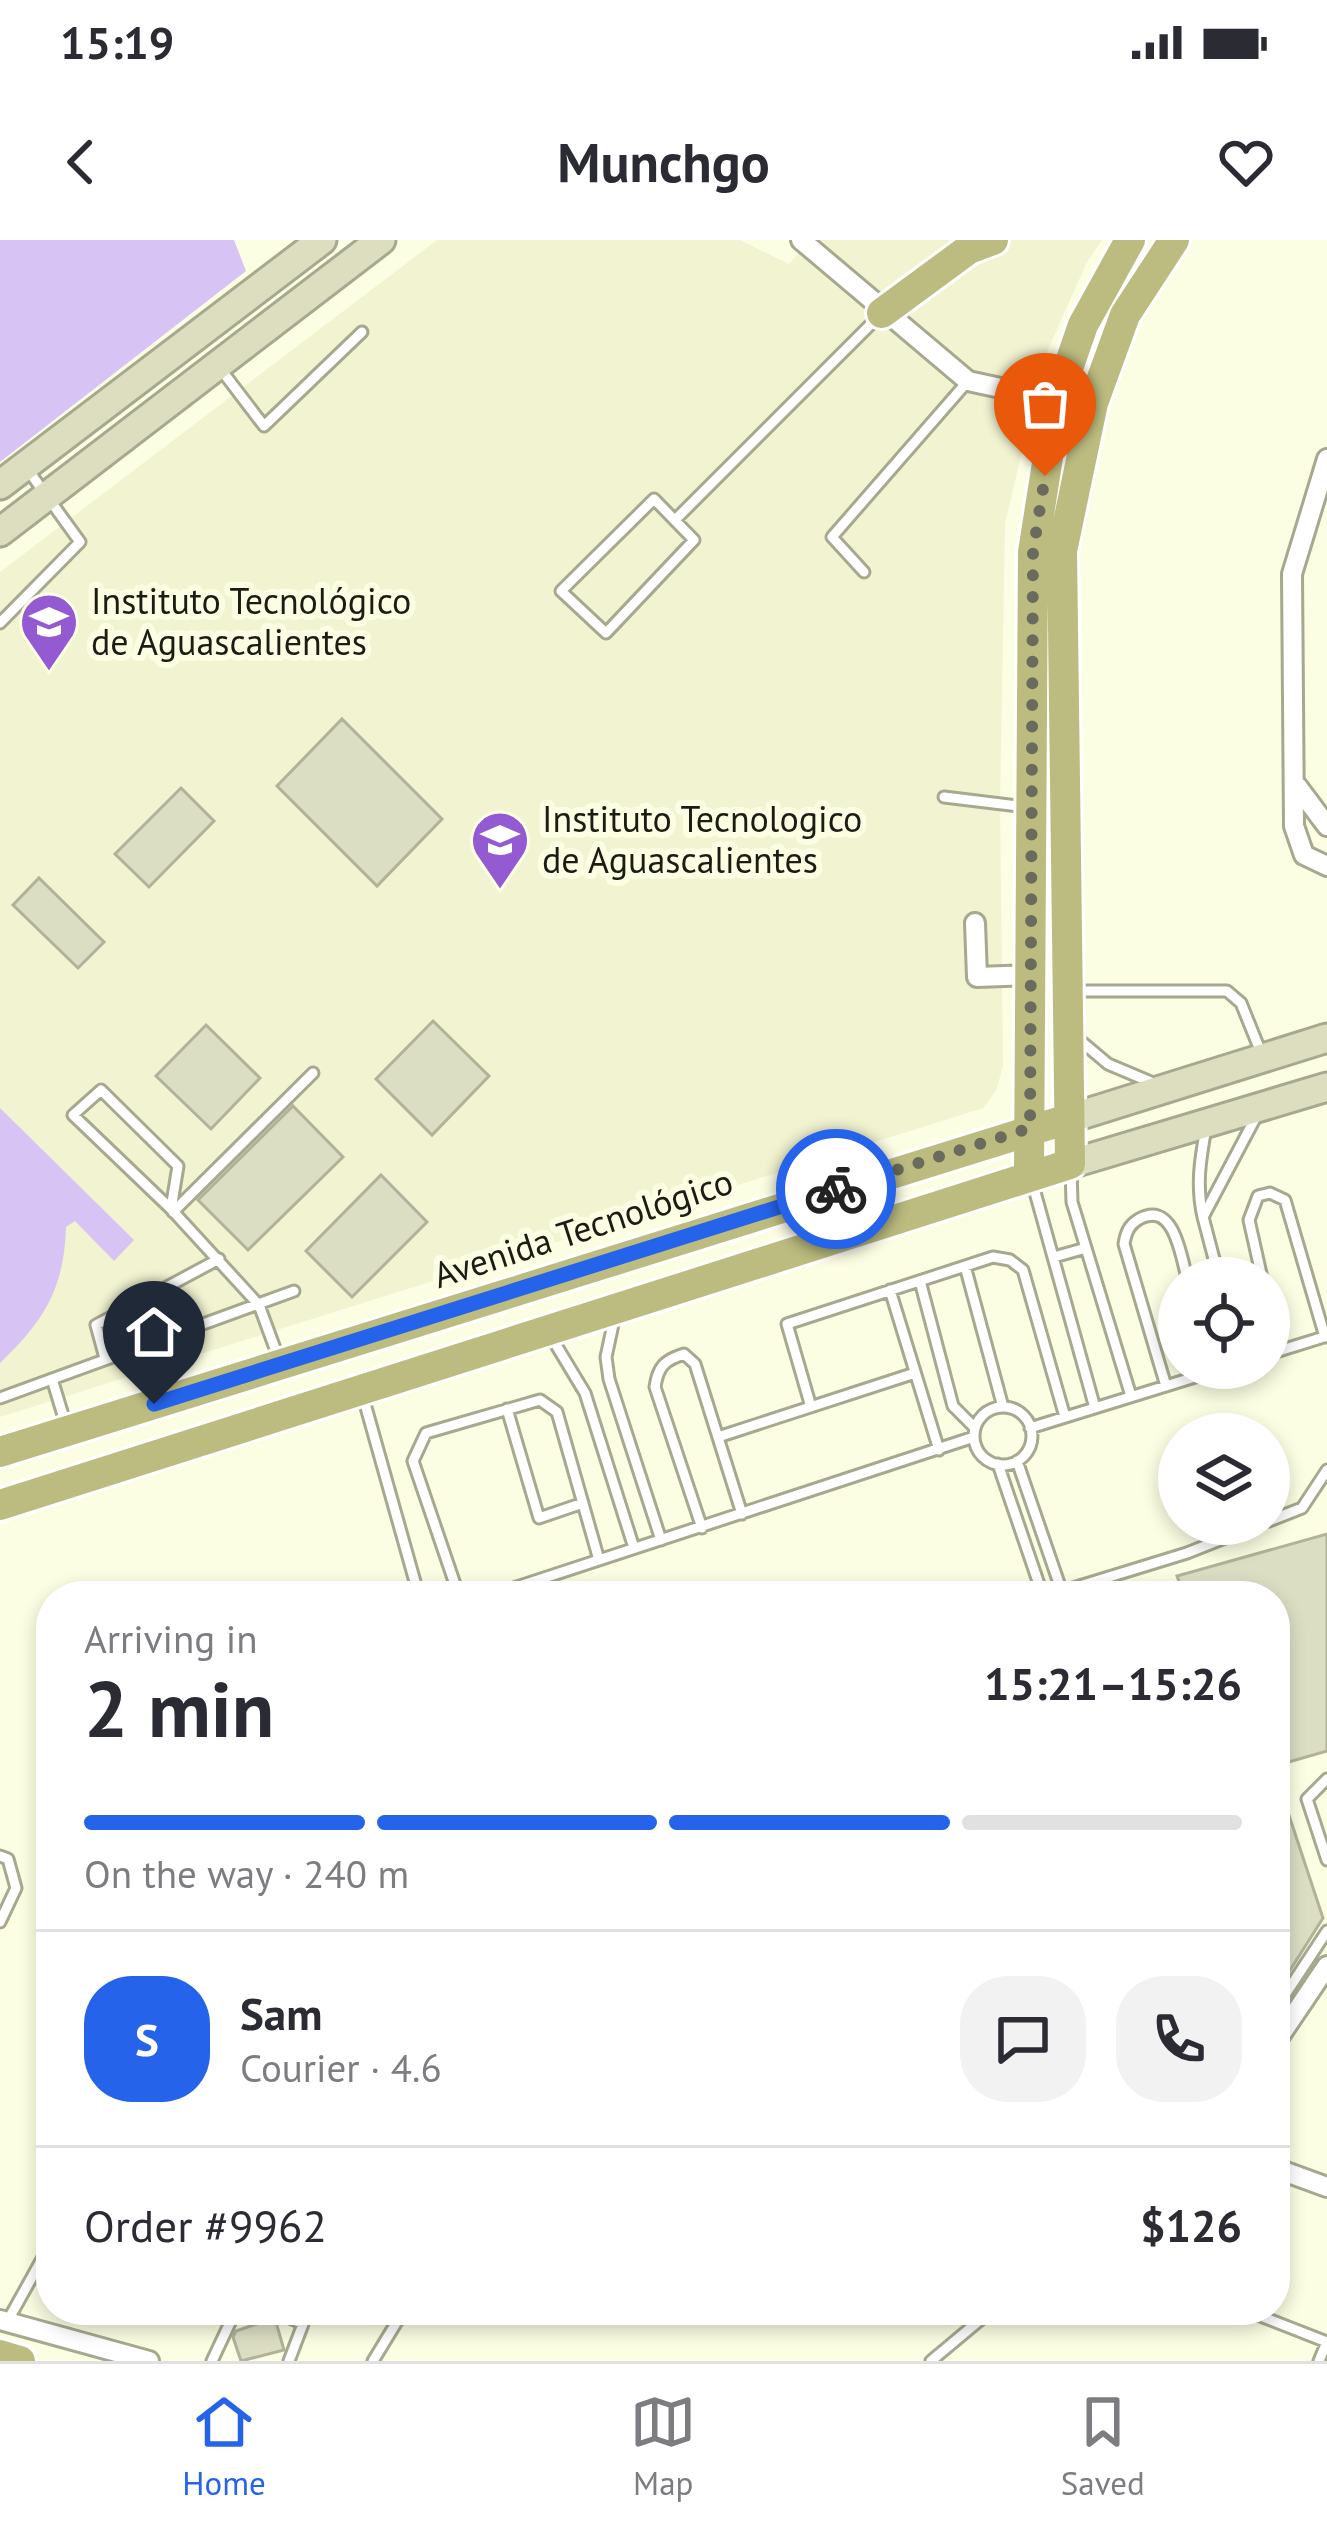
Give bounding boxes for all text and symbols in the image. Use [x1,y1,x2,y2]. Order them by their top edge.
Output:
text: 15:19 [60,13,174,71]
text: Munchgo [557,127,770,197]
icon: back [48,129,114,195]
icon: heart [1213,129,1279,195]
pin [994,353,1096,476]
icon: bag [1012,371,1078,437]
place label: Instituto Tecnológico de Aguascalientes [91,577,411,665]
school or university icon: Instituto Tecnológico de Aguascalientes [18,591,80,673]
place label: Instituto Tecnologico de Aguascalientes [542,795,862,883]
school or university icon: Instituto Tecnologico de Aguascalientes [469,809,531,891]
courier [776,1129,896,1249]
icon: bike [803,1156,869,1222]
street label: Avenida Tecnológico [427,1157,739,1298]
map controls [1158,1257,1290,1545]
button: locate [1158,1257,1290,1389]
pin [103,1281,205,1404]
icon: home [121,1299,187,1365]
button: layers [1158,1413,1290,1545]
text: Arriving in [84,1613,258,1664]
text: 15:21–15:26 [984,1654,1242,1712]
text: 2 min [84,1658,274,1759]
text: On the way · 240 m [84,1848,409,1899]
button: chat [960,1976,1086,2102]
button: phone [1116,1976,1242,2102]
text: Sam [240,1984,322,2042]
text: S [135,2010,159,2068]
text: Courier · 4.6 [240,2042,442,2093]
text: Order #9962 [84,2196,327,2254]
text: $126 [1140,2196,1242,2254]
tab: Home [182,2389,266,2504]
tab: Map [630,2389,696,2504]
tab: Saved [1061,2389,1145,2504]

